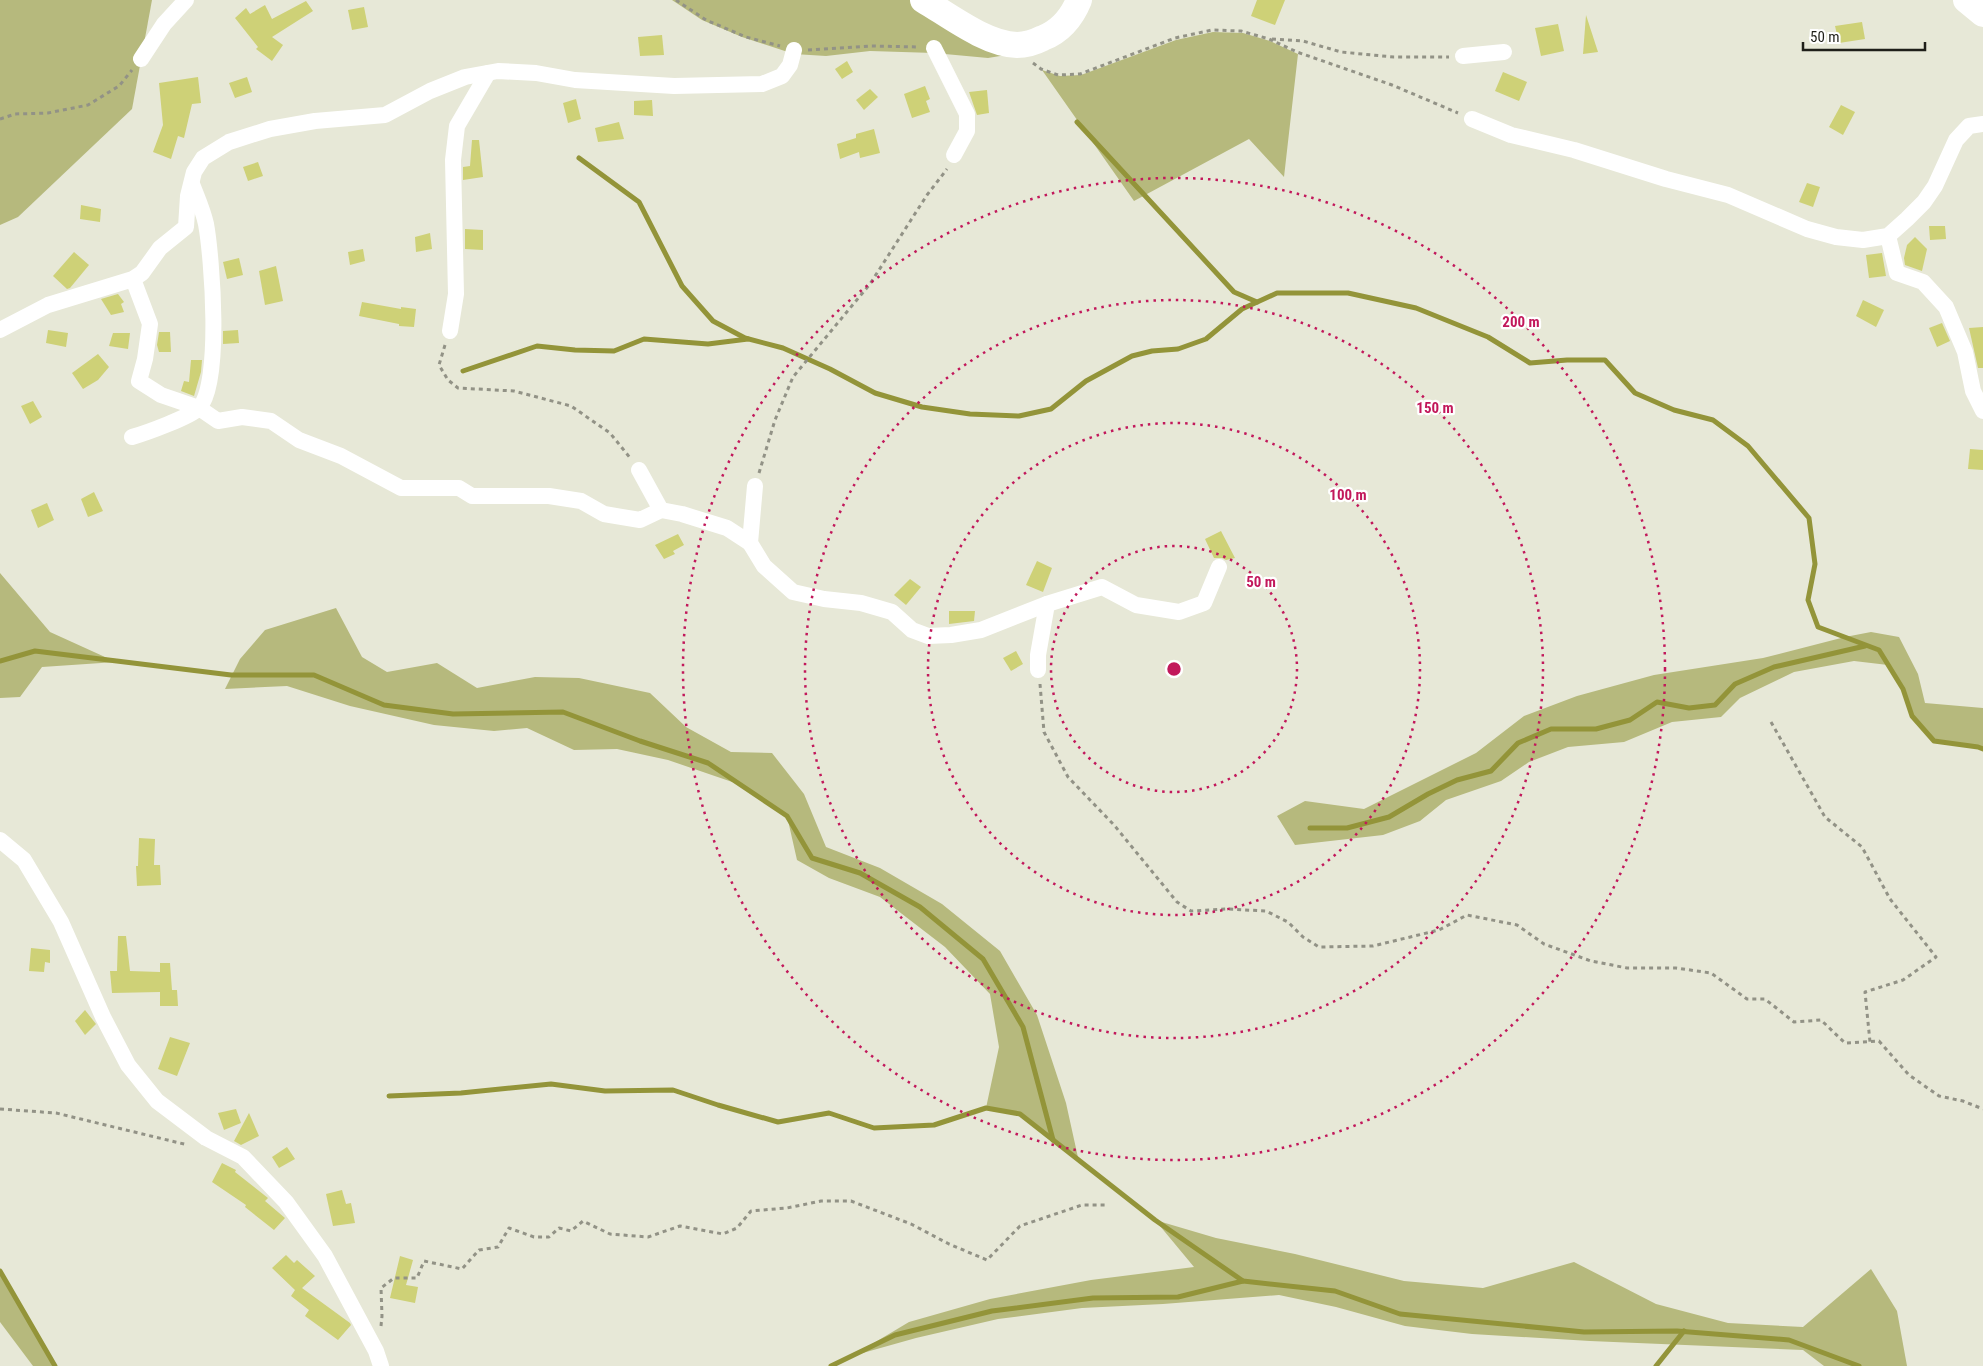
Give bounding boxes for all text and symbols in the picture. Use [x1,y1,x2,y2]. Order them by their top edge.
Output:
scale bar [1803,20,1926,52]
text: 50 m [1810,28,1840,46]
text: 200 m [1502,313,1540,331]
text: 150 m [1416,399,1454,417]
text: 100 m [1329,486,1367,504]
text: 50 m [1246,573,1276,591]
centre of rings [1165,660,1183,678]

